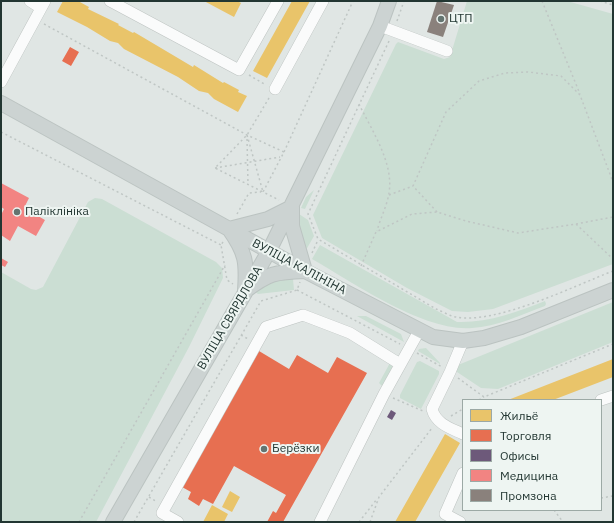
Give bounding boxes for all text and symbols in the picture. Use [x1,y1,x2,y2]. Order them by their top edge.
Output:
place label: ЦТП [449,12,472,26]
marker: ЦТП [436,14,446,24]
place label: Паліклініка [25,205,89,219]
marker: Паліклініка [12,207,22,217]
street label: ВУЛІЦА КАЛІНІНА [249,236,349,298]
street label: ВУЛІЦА СВЯРДЛОВА [195,264,265,372]
legend [462,399,602,511]
text: Жильё [500,408,538,423]
text: Торговля [500,428,551,443]
place label: Берёзки [272,442,319,456]
marker: Берёзки [259,444,269,454]
text: Офисы [500,448,539,463]
text: Медицина [500,468,558,483]
text: Промзона [500,488,557,503]

